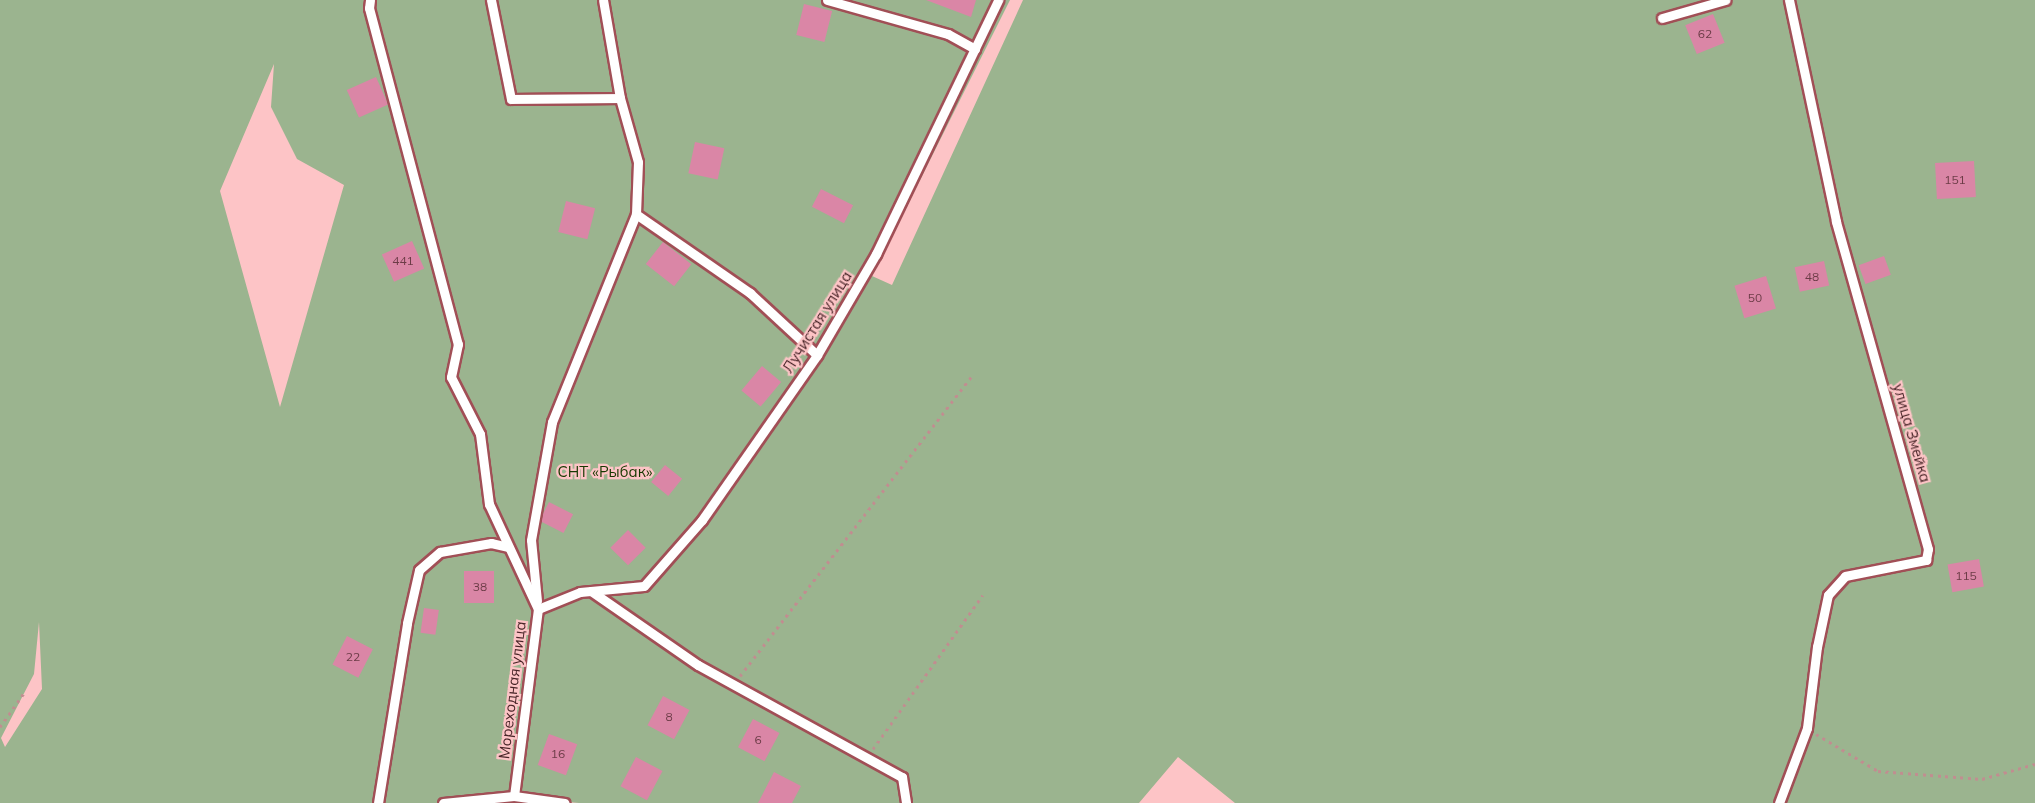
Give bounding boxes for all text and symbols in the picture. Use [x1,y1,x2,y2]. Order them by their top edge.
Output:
house number: 62 [1698,27,1712,41]
house number: 151 [1944,173,1966,187]
house number: 441 [392,254,414,268]
street label: Лучистая улица [779,268,855,376]
house number: 48 [1805,270,1819,284]
house number: 50 [1748,291,1762,305]
street label: улица Змейка [1889,382,1935,484]
park label: СНТ «Рыбак» [558,463,652,481]
house number: 115 [1955,569,1977,583]
house number: 38 [473,580,487,594]
street label: Мореходная улица [495,620,529,760]
house number: 22 [346,650,360,664]
house number: 8 [665,710,673,724]
house number: 6 [754,733,762,747]
house number: 16 [551,747,565,761]

